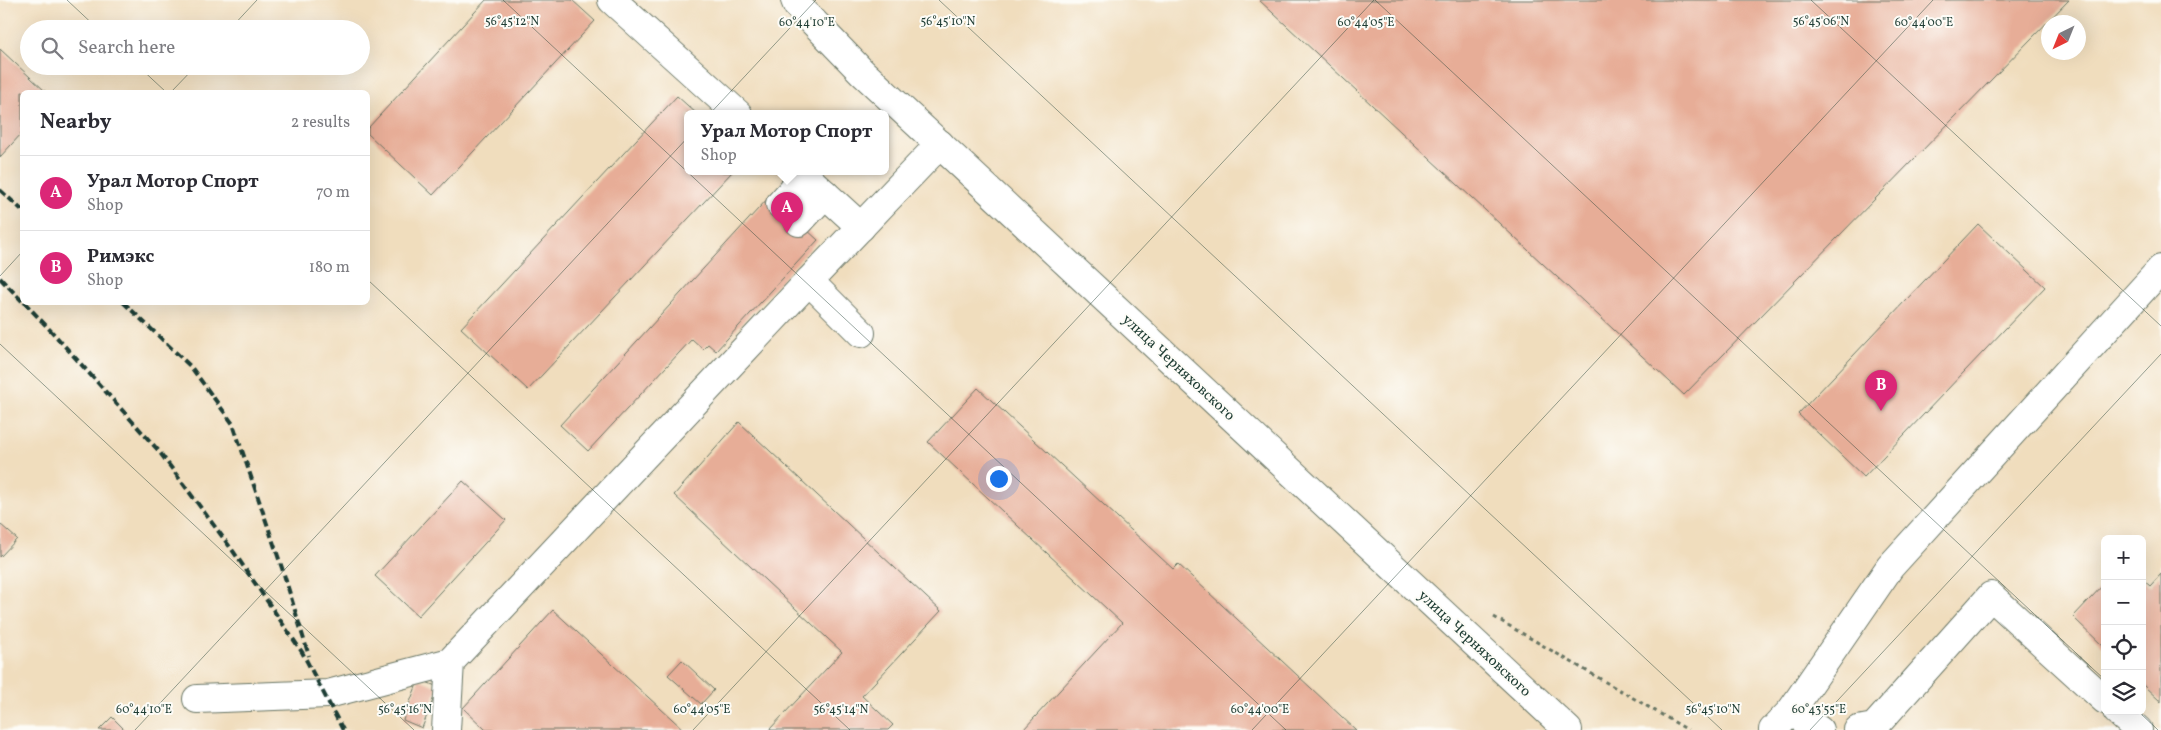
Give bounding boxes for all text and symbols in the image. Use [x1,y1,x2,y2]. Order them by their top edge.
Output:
text: 56°45'12"N [485,14,539,30]
text: 56°45'10"N [921,14,976,30]
text: 56°45'06"N [1793,14,1849,30]
text: 60°44'10"E [779,15,835,31]
text: 60°44'05"E [1338,15,1394,31]
text: 60°44'00"E [1895,15,1953,31]
north arrow [2041,15,2086,60]
search box [20,20,370,75]
icon: search [38,34,66,62]
text: Search here [78,35,175,61]
text: Nearby [40,108,111,137]
popup [684,110,889,175]
text: 2 results [291,112,350,134]
text: Урал Мотор Спорт [701,119,872,145]
text: Shop [701,145,737,167]
text: Урал Мотор Спорт [87,169,259,195]
text: A [50,182,62,204]
text: 70 m [316,182,350,204]
pin: A [771,192,803,233]
text: Shop [87,195,123,217]
text: Римэкс [87,244,154,270]
text: B [51,257,61,279]
text: 180 m [309,257,350,279]
text: Shop [87,270,123,292]
street label: улица Черняховского [1117,310,1239,426]
pin: B [1865,370,1897,411]
your location [986,466,1012,492]
map controls [2101,535,2146,715]
button: + [2101,535,2146,580]
button: − [2101,580,2146,625]
street label: улица Черняховского [1413,586,1535,702]
button: locate [2101,625,2146,670]
button: layers [2101,670,2146,715]
text: 60°44'10"E [116,702,172,718]
text: 56°45'16"N [378,702,432,718]
text: 60°44'05"E [674,702,730,718]
text: 56°45'14"N [814,702,868,718]
text: 60°44'00"E [1231,702,1289,718]
text: 56°45'10"N [1686,702,1741,718]
text: 60°43'55"E [1792,702,1846,718]

